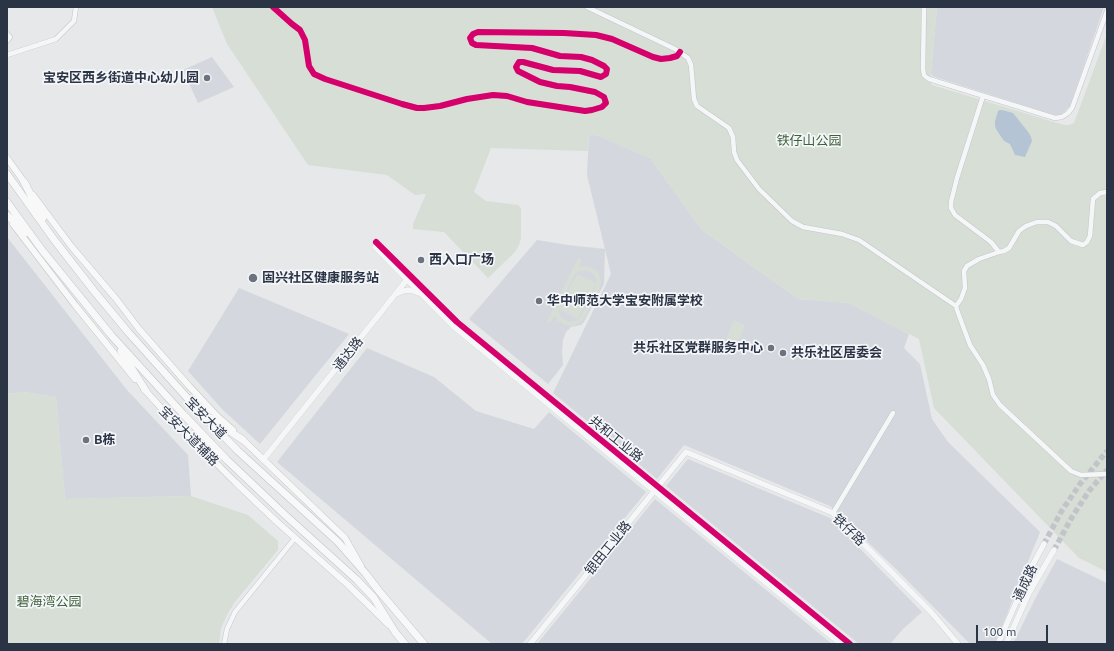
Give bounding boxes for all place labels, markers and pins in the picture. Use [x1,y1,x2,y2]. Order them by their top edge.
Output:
place label: 宝安区西乡街道中心幼儿园 [43,70,199,86]
marker: 宝安区西乡街道中心幼儿园 [202,73,212,83]
place label: 西入口广场 [429,252,494,268]
marker: 西入口广场 [416,255,426,265]
place label: 固兴社区健康服务站 [262,270,379,286]
marker: 固兴社区健康服务站 [247,272,259,284]
place label: 华中师范大学宝安附属学校 [547,293,703,309]
marker: 华中师范大学宝安附属学校 [534,296,544,306]
place label: 共乐社区党群服务中心 [633,340,763,356]
marker: 共乐社区党群服务中心 [766,343,776,353]
place label: 共乐社区居委会 [791,345,882,361]
marker: 共乐社区居委会 [778,348,788,358]
place label: B栋 [94,432,116,448]
marker: B栋 [81,435,91,445]

